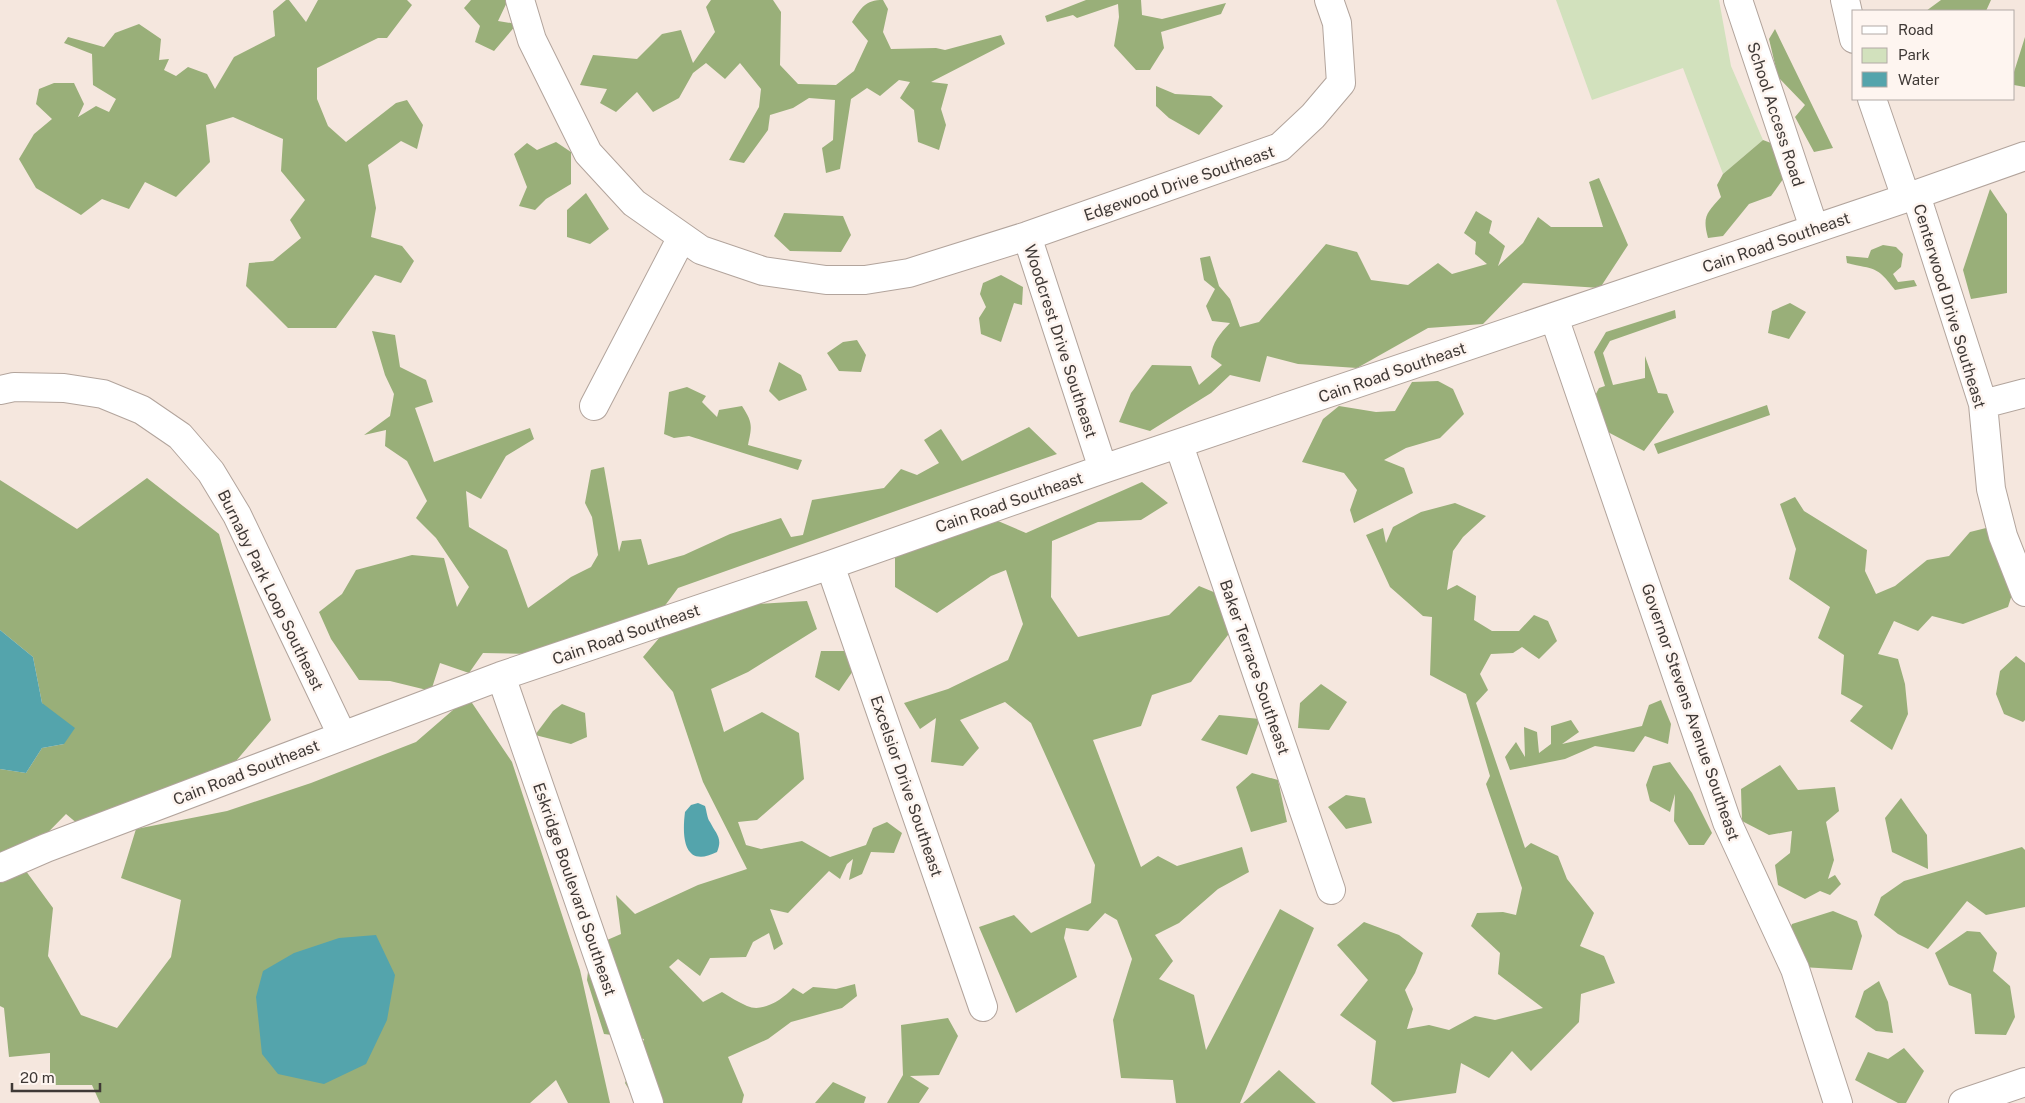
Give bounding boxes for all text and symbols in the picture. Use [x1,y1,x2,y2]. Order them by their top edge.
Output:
legend [1852,10,2015,100]
text: Road [1898,21,1934,38]
street label: School Access Road [1743,40,1808,189]
text: Park [1898,46,1930,63]
text: Water [1898,71,1940,88]
street label: Edgewood Drive Southeast [1081,142,1277,225]
street label: Centerwood Drive Southeast [1909,202,1990,411]
street label: Cain Road Southeast [1700,208,1853,277]
street label: Woodcrest Drive Southeast [1020,242,1101,440]
street label: Cain Road Southeast [1316,338,1469,407]
street label: Cain Road Southeast [933,468,1086,537]
street label: Burnaby Park Loop Southeast [214,487,328,694]
street label: Baker Terrace Southeast [1216,577,1293,757]
street label: Governor Stevens Avenue Southeast [1637,581,1744,843]
street label: Cain Road Southeast [550,600,703,669]
street label: Excelsior Drive Southeast [867,693,947,879]
street label: Cain Road Southeast [170,736,322,809]
street label: Eskridge Boulevard Southeast [529,780,620,998]
scale bar [12,1060,100,1092]
text: 20 m [20,1069,55,1086]

